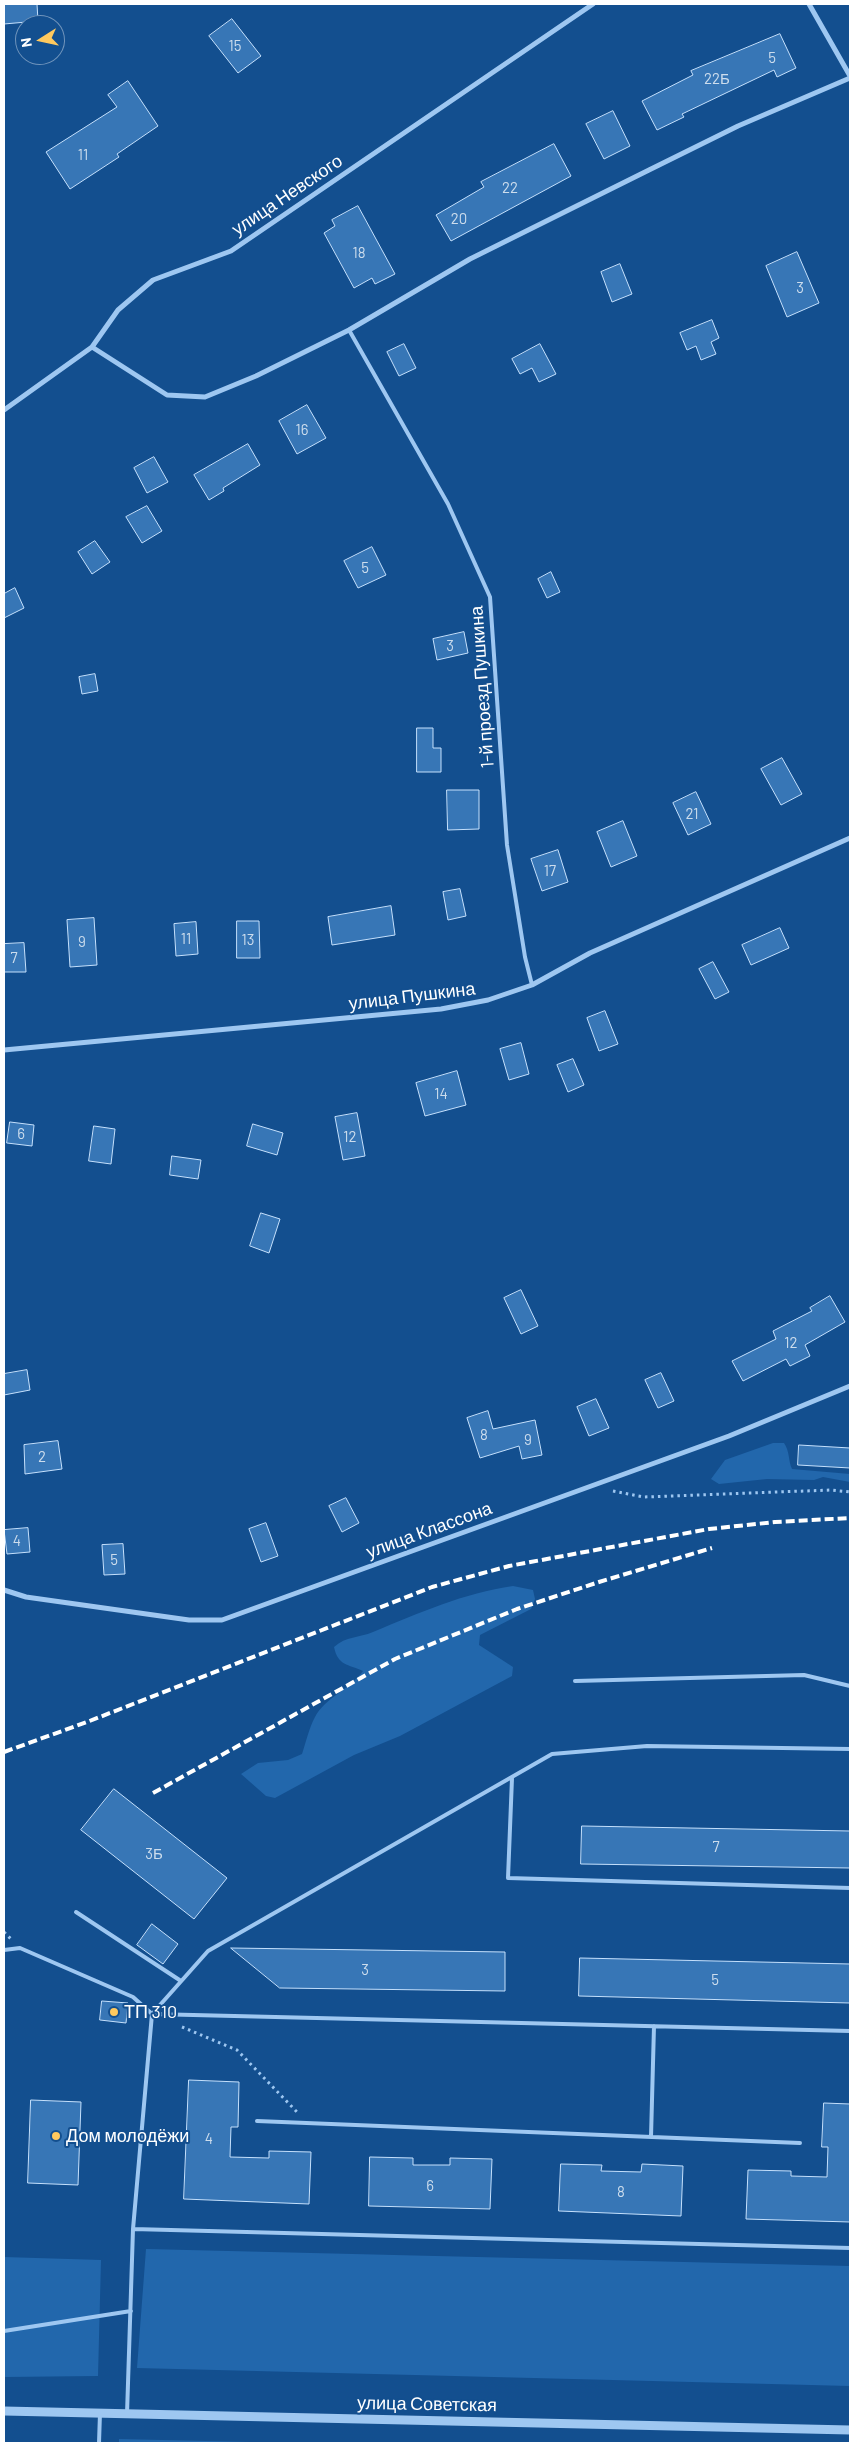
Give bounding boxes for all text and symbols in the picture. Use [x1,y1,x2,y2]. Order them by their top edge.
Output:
north arrow [15,15,65,65]
text: N [17,36,35,49]
house number: 15 [229,37,241,55]
house number: 5 [768,49,776,67]
house number: 22Б [704,70,730,88]
house number: 11 [78,146,88,164]
street label: улица Невского [228,150,346,240]
house number: 22 [502,179,518,197]
house number: 20 [451,210,467,228]
house number: 18 [352,244,366,262]
house number: 3 [796,279,804,297]
house number: 16 [296,421,308,439]
house number: 5 [361,559,369,577]
street label: 1-й проезд Пушкина [466,605,498,769]
house number: 3 [446,637,454,655]
house number: 21 [685,805,699,823]
house number: 17 [544,862,556,880]
house number: 11 [181,930,191,948]
house number: 13 [242,931,254,949]
house number: 9 [78,933,86,951]
house number: 7 [10,949,18,967]
street label: улица Пушкина [347,978,477,1014]
house number: 14 [434,1085,448,1103]
house number: 6 [17,1125,25,1143]
house number: 12 [343,1128,357,1146]
house number: 12 [784,1334,798,1352]
house number: 8 [480,1426,488,1444]
house number: 9 [524,1431,532,1449]
house number: 2 [38,1448,46,1466]
street label: улица Классона [363,1497,495,1563]
house number: 4 [13,1532,21,1550]
house number: 5 [110,1551,118,1569]
house number: 7 [712,1838,720,1856]
house number: 3Б [145,1845,163,1863]
house number: 3 [361,1961,369,1979]
house number: 5 [711,1971,719,1989]
place label: ТП 310 [124,2001,177,2023]
marker: ТП 310 [108,2006,120,2018]
place label: Дом молодёжи [66,2125,189,2147]
marker: Дом молодёжи [50,2130,62,2142]
house number: 4 [205,2130,213,2148]
house number: 6 [426,2177,434,2195]
house number: 8 [617,2183,625,2201]
street label: улица Советская [357,2392,497,2416]

